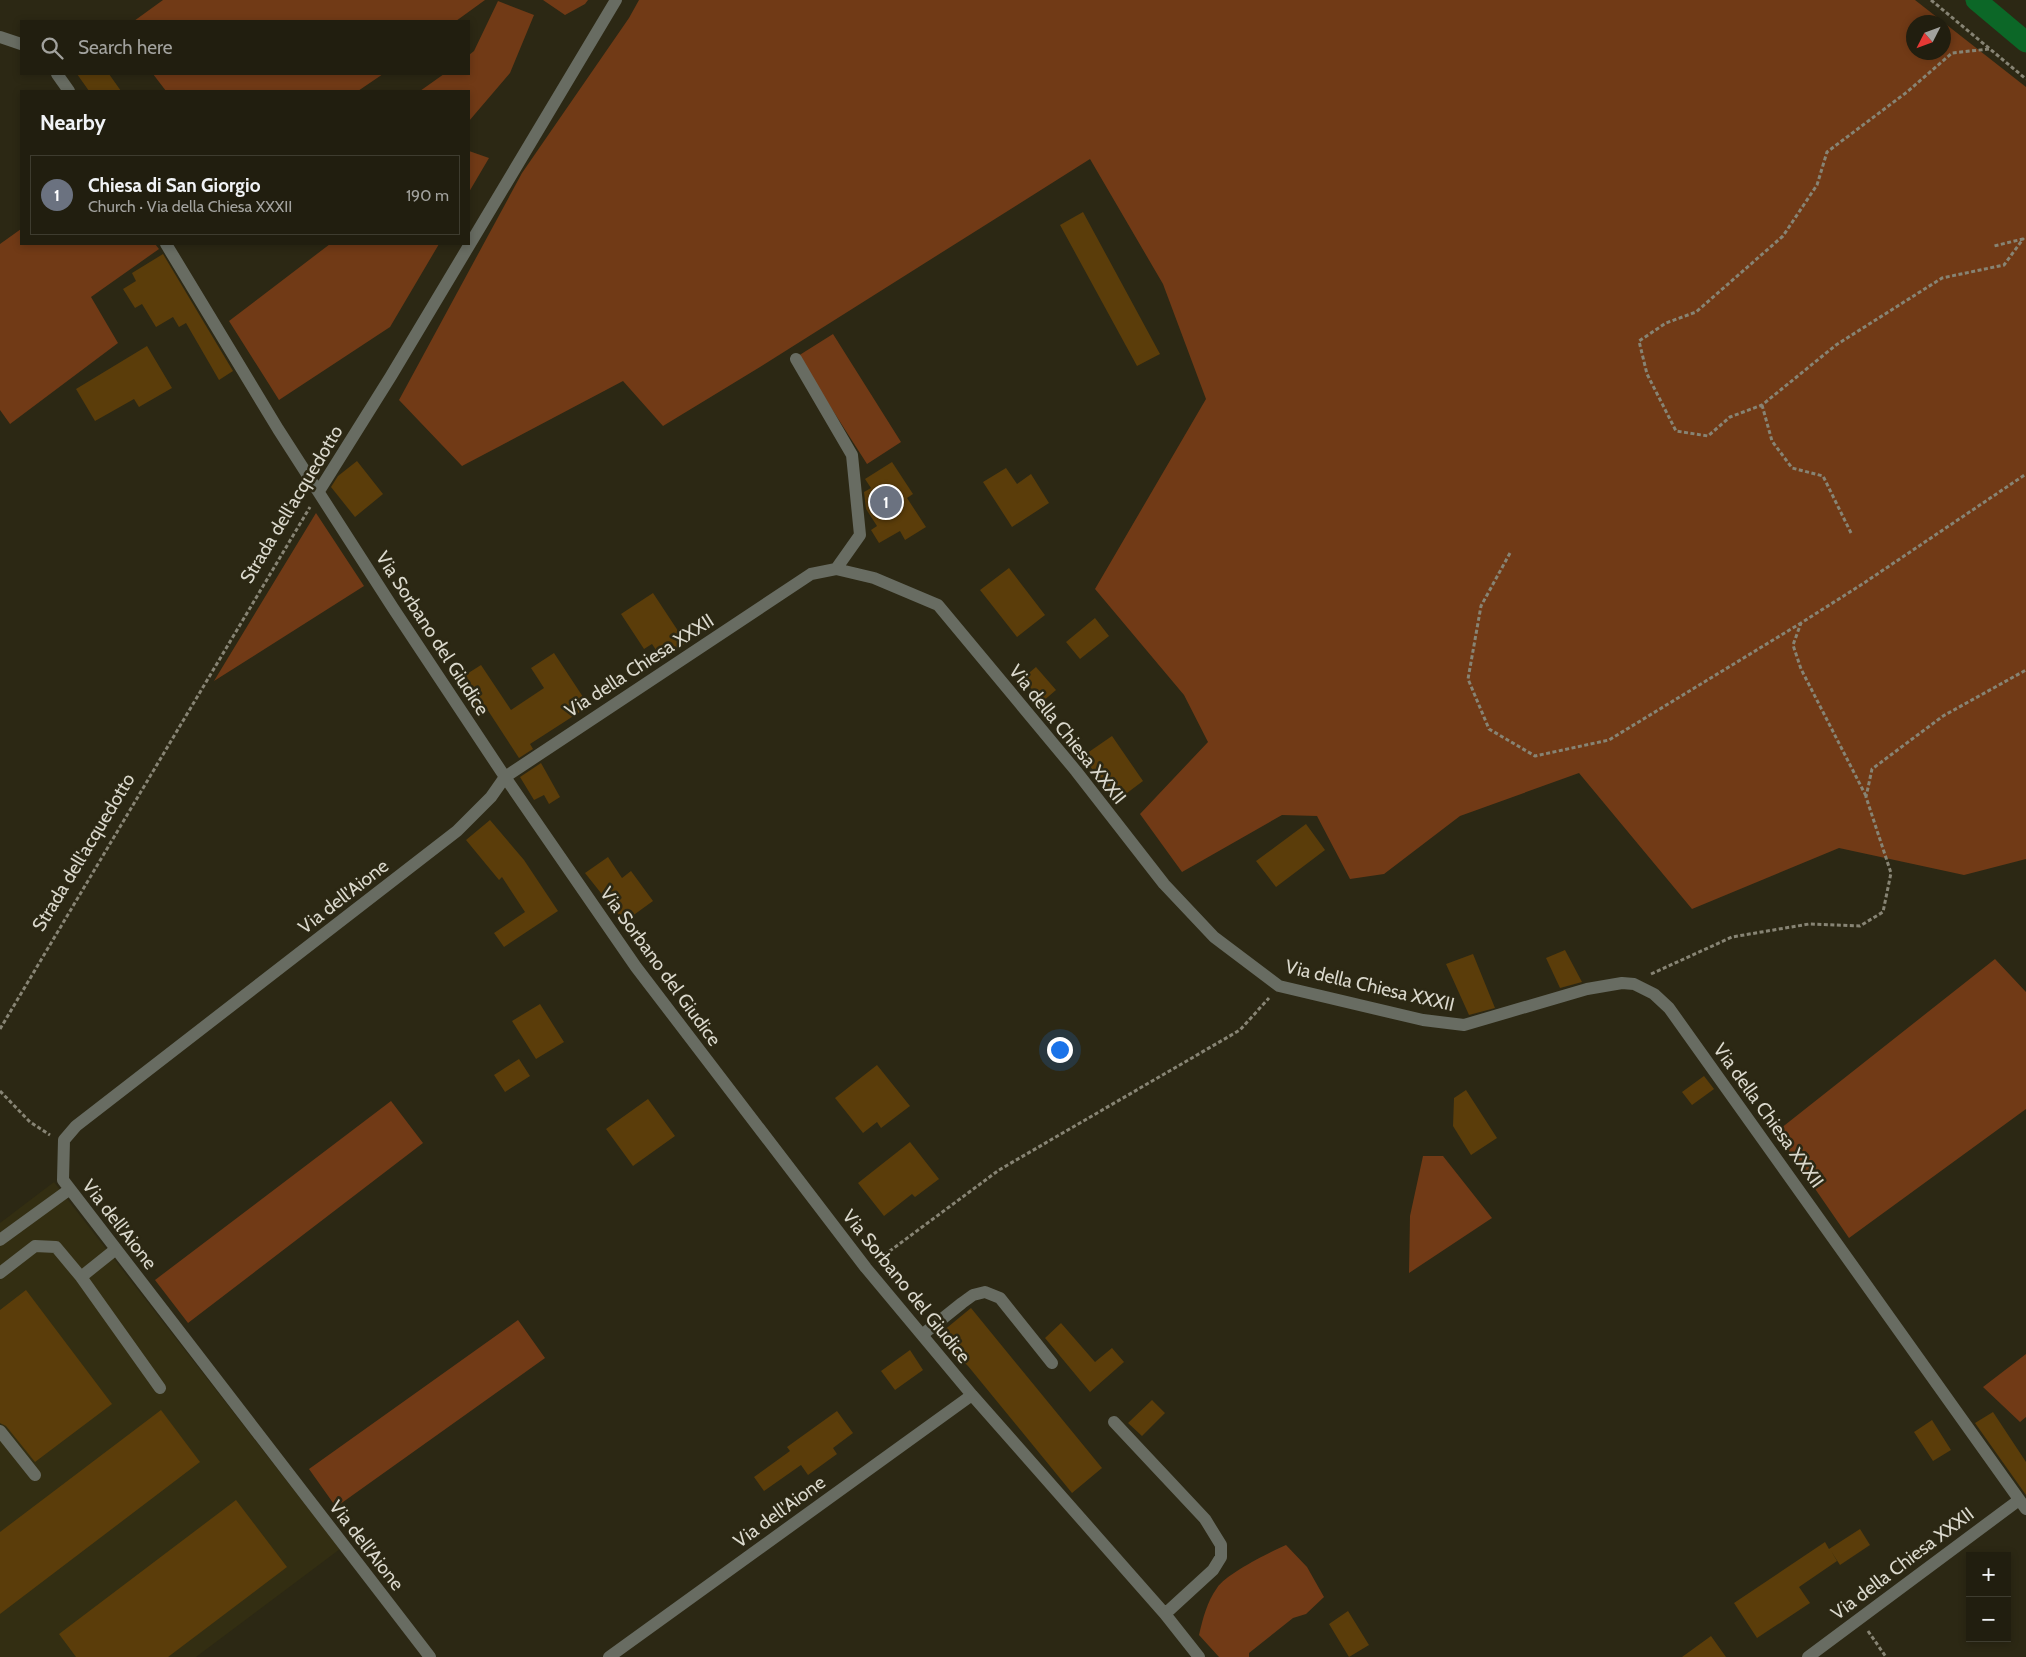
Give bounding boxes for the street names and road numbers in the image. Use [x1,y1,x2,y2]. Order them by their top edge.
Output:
street label: Strada dell'acquedotto [235,421,348,587]
street label: Via Sorbano del Giudice [371,547,494,720]
street label: Via della Chiesa XXXII [560,609,718,722]
street label: Via della Chiesa XXXII [1004,660,1131,809]
street label: Strada dell'acquedotto [27,769,140,935]
street label: Via dell'Aione [294,854,393,939]
street label: Via Sorbano del Giudice [595,882,726,1050]
street label: Via della Chiesa XXXII [1283,955,1457,1016]
street label: Via della Chiesa XXXII [1708,1039,1829,1192]
street label: Via dell'Aione [77,1175,162,1274]
street label: Via Sorbano del Giudice [838,1205,976,1368]
street label: Via dell'Aione [729,1470,830,1552]
street label: Via dell'Aione [324,1496,409,1595]
street label: Via della Chiesa XXXII [1826,1502,1978,1625]

